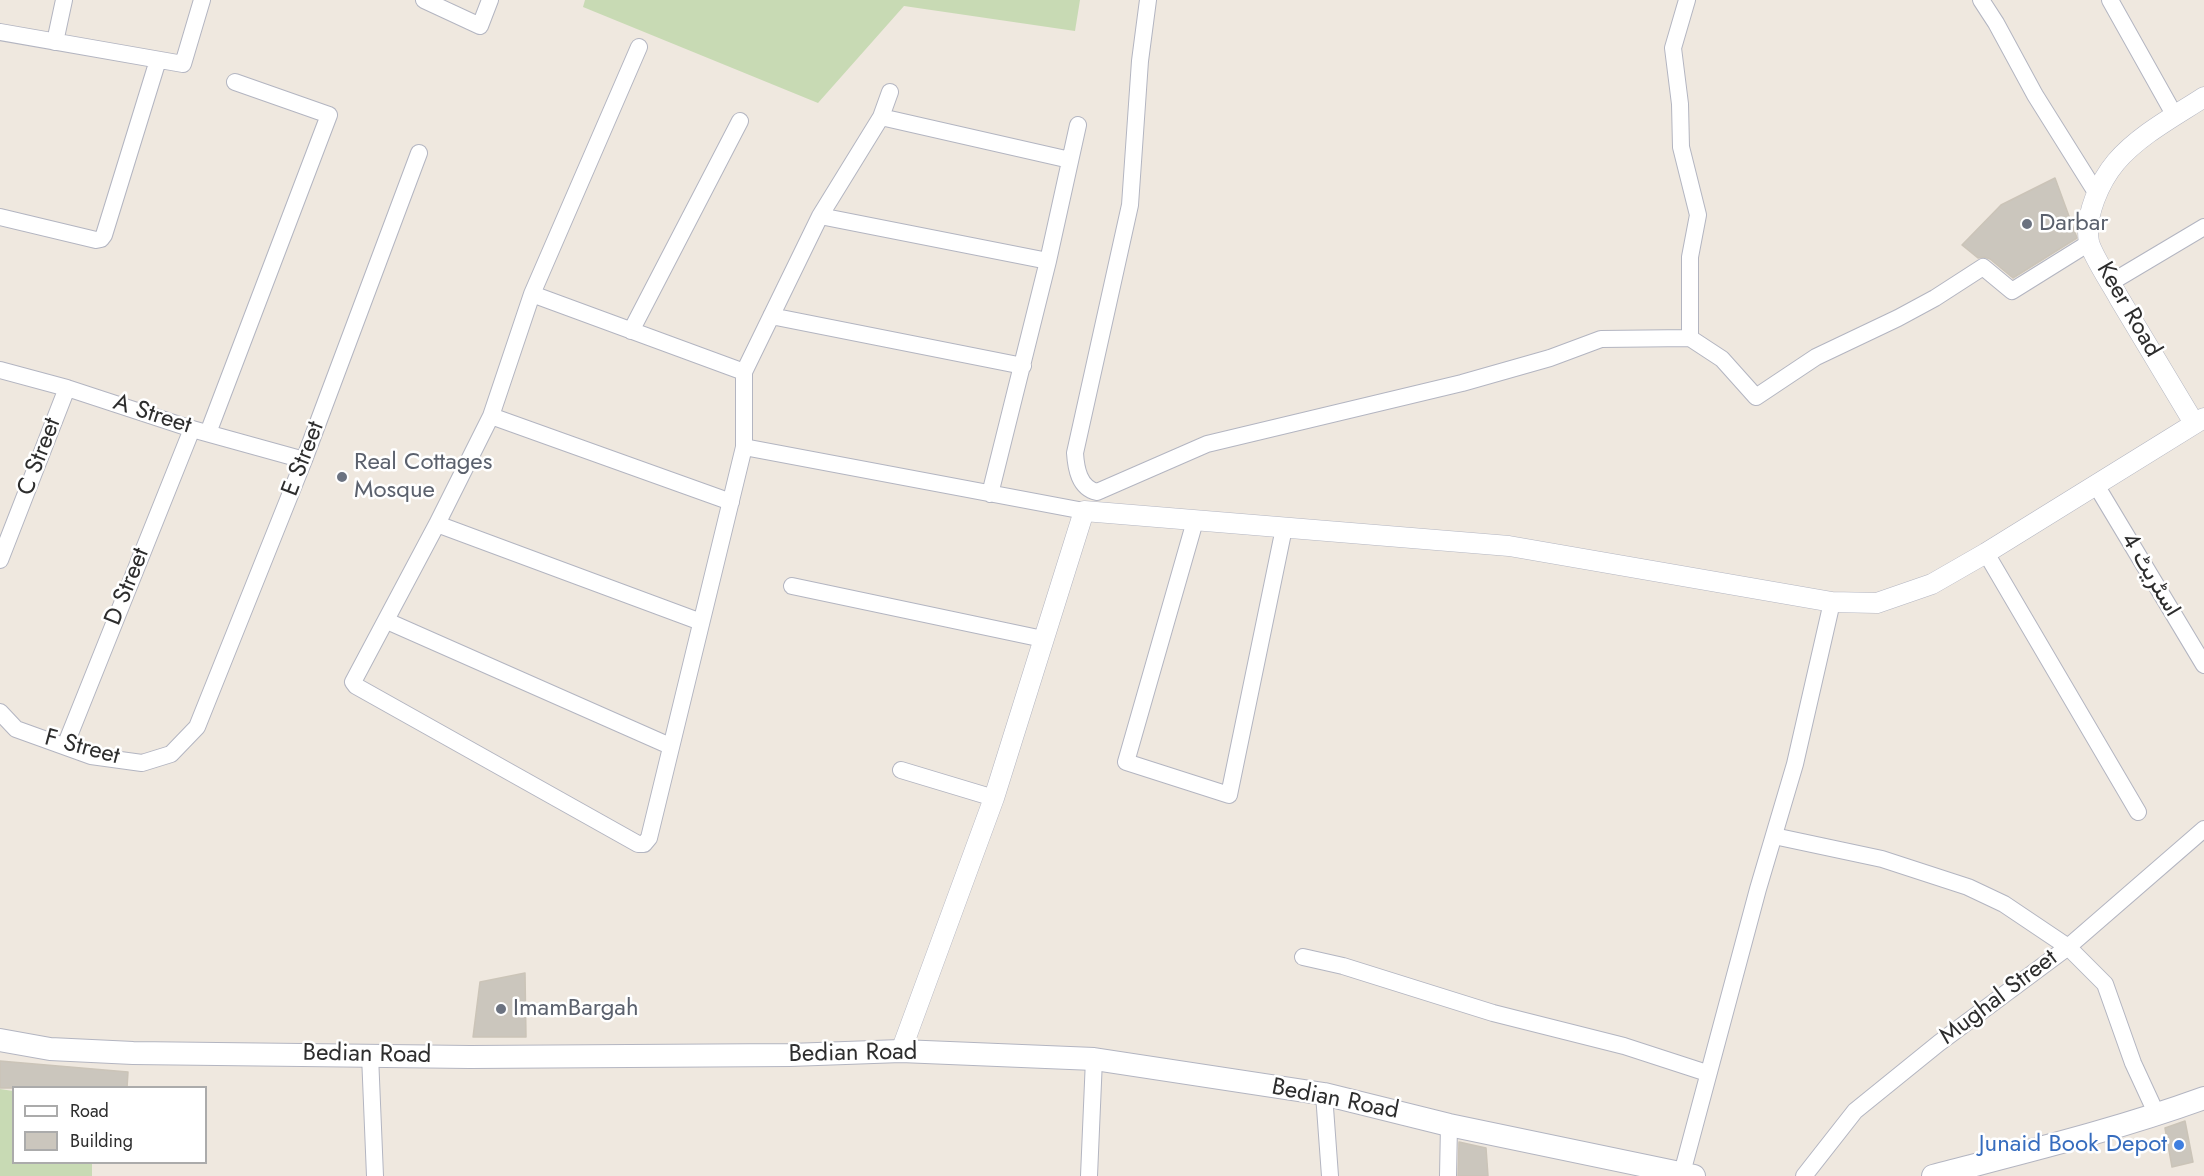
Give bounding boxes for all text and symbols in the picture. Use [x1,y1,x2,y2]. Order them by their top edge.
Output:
place label: Darbar [2039,210,2109,238]
marker: Darbar [2020,217,2034,231]
street label: Keer Road [2089,257,2167,363]
street label: A Street [109,389,195,441]
street label: C Street [12,414,68,500]
street label: E Street [277,418,331,500]
place label: Real Cottages Mosque [354,449,492,505]
marker: Real Cottages Mosque [335,470,349,484]
street label: اسٹریٹ 4 [2114,528,2186,622]
street label: D Street [100,544,156,630]
street label: F Street [41,724,123,772]
street label: Mughal Street [1934,944,2064,1052]
place label: ImamBargah [513,995,638,1023]
marker: ImamBargah [494,1002,508,1016]
street label: Bedian Road [788,1038,918,1070]
street label: Bedian Road [302,1039,432,1071]
street label: Bedian Road [1269,1074,1401,1126]
legend [12,1086,207,1164]
text: Road [70,1098,109,1124]
text: Building [70,1128,133,1154]
place label: Junaid Book Depot [1979,1131,2167,1159]
marker: Junaid Book Depot [2172,1138,2186,1152]

